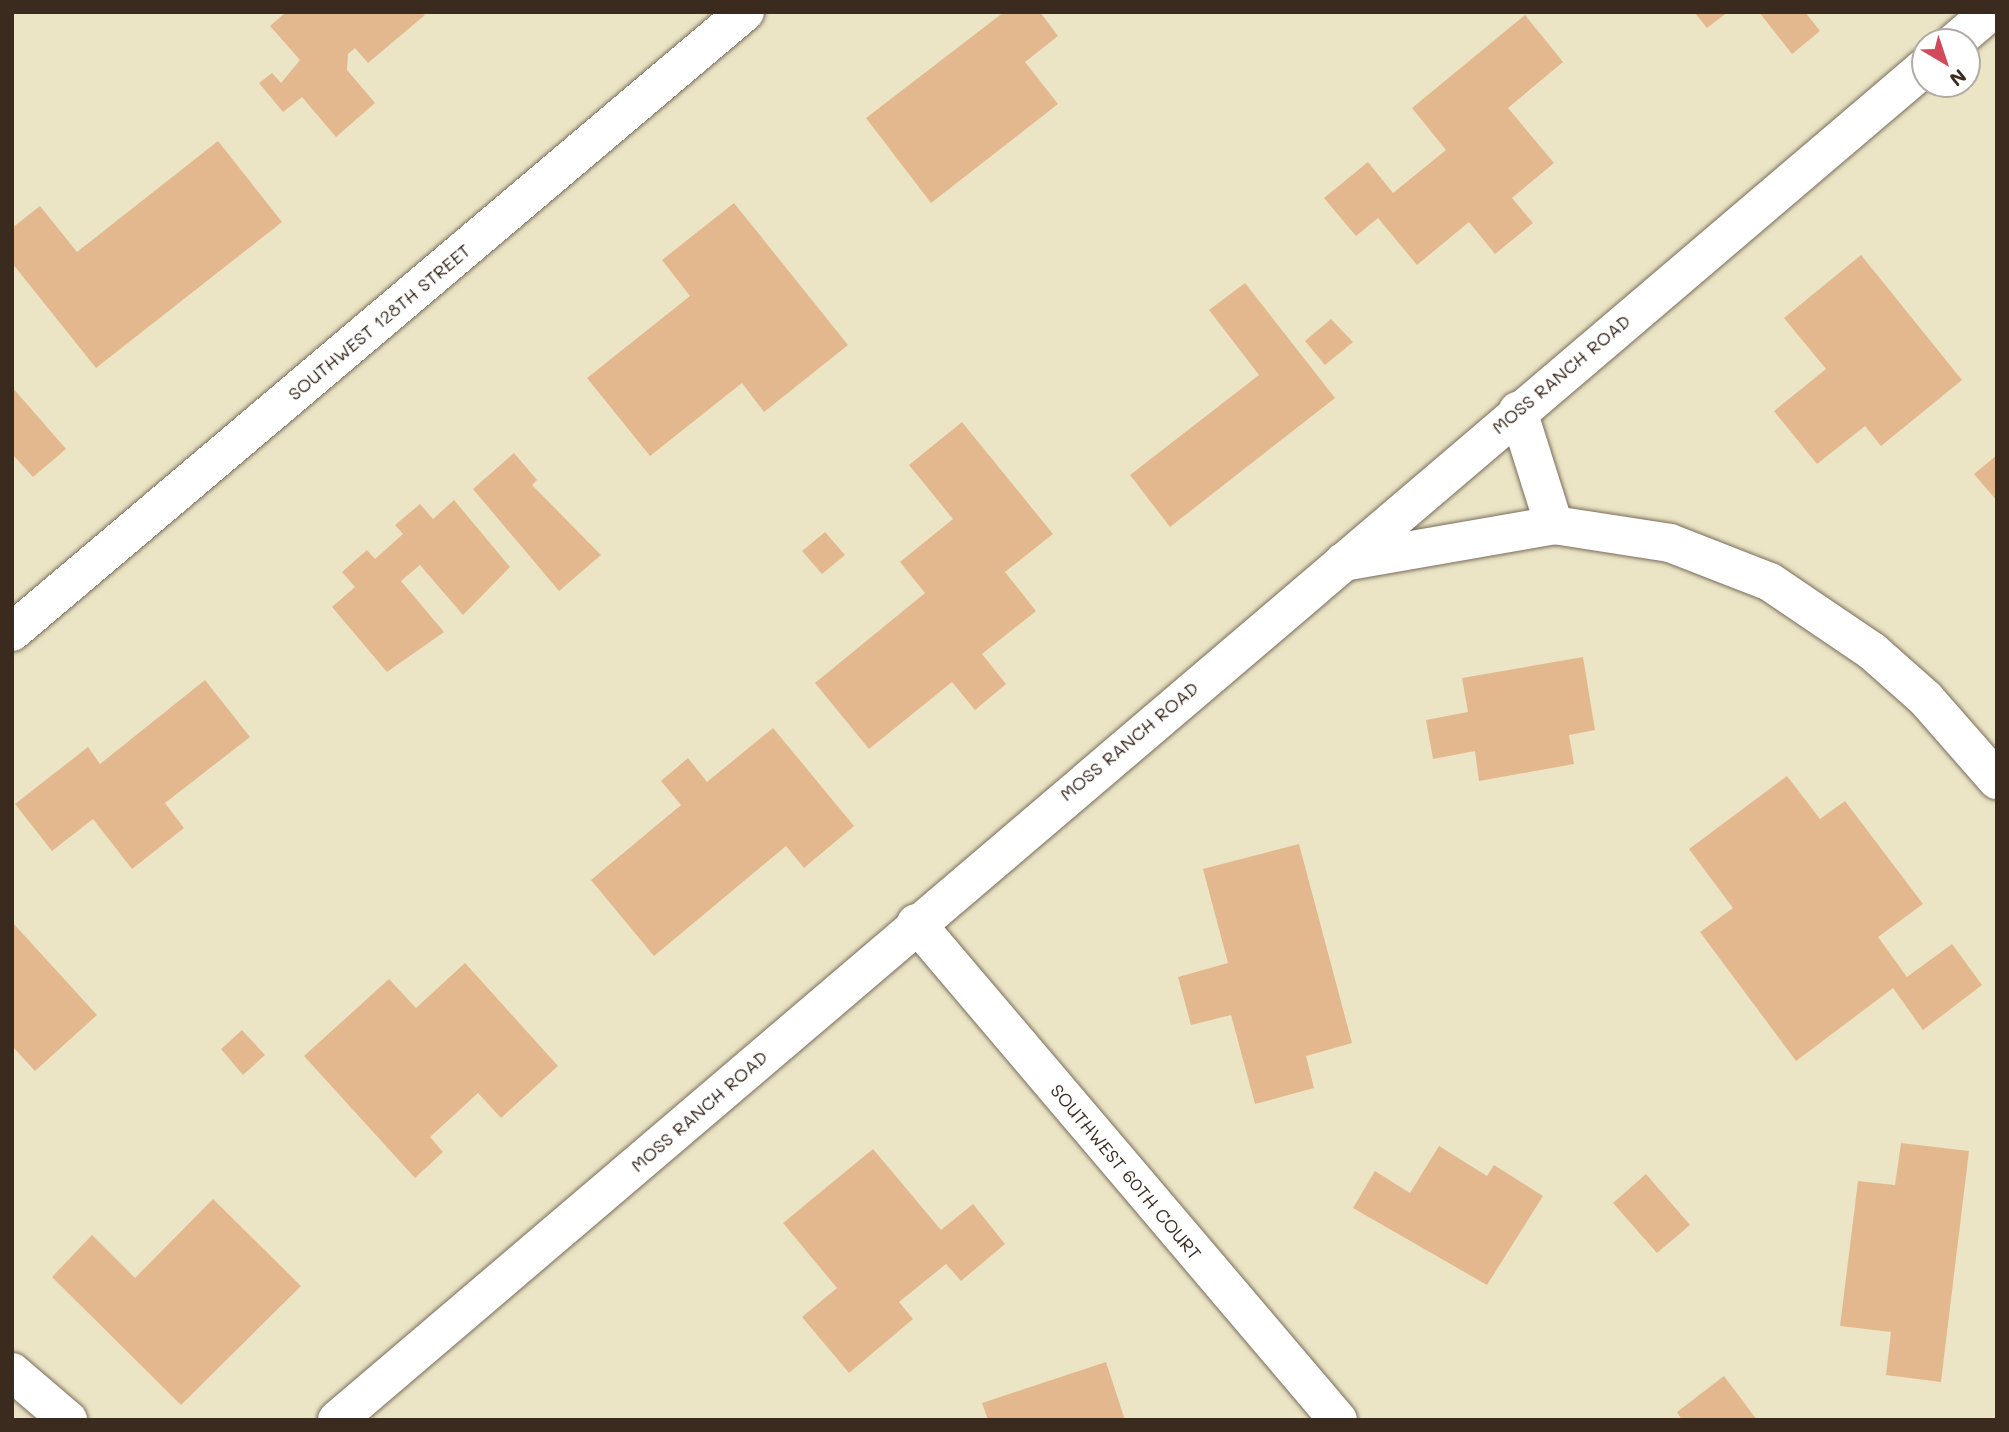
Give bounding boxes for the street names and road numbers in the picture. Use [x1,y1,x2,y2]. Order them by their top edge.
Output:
street label: SOUTHWEST 128TH STREET [283,239,475,405]
street label: MOSS RANCH ROAD [1487,310,1635,438]
street label: MOSS RANCH ROAD [1055,677,1203,805]
street label: MOSS RANCH ROAD [626,1046,772,1176]
street label: SOUTHWEST 60TH COURT [1046,1080,1206,1264]

